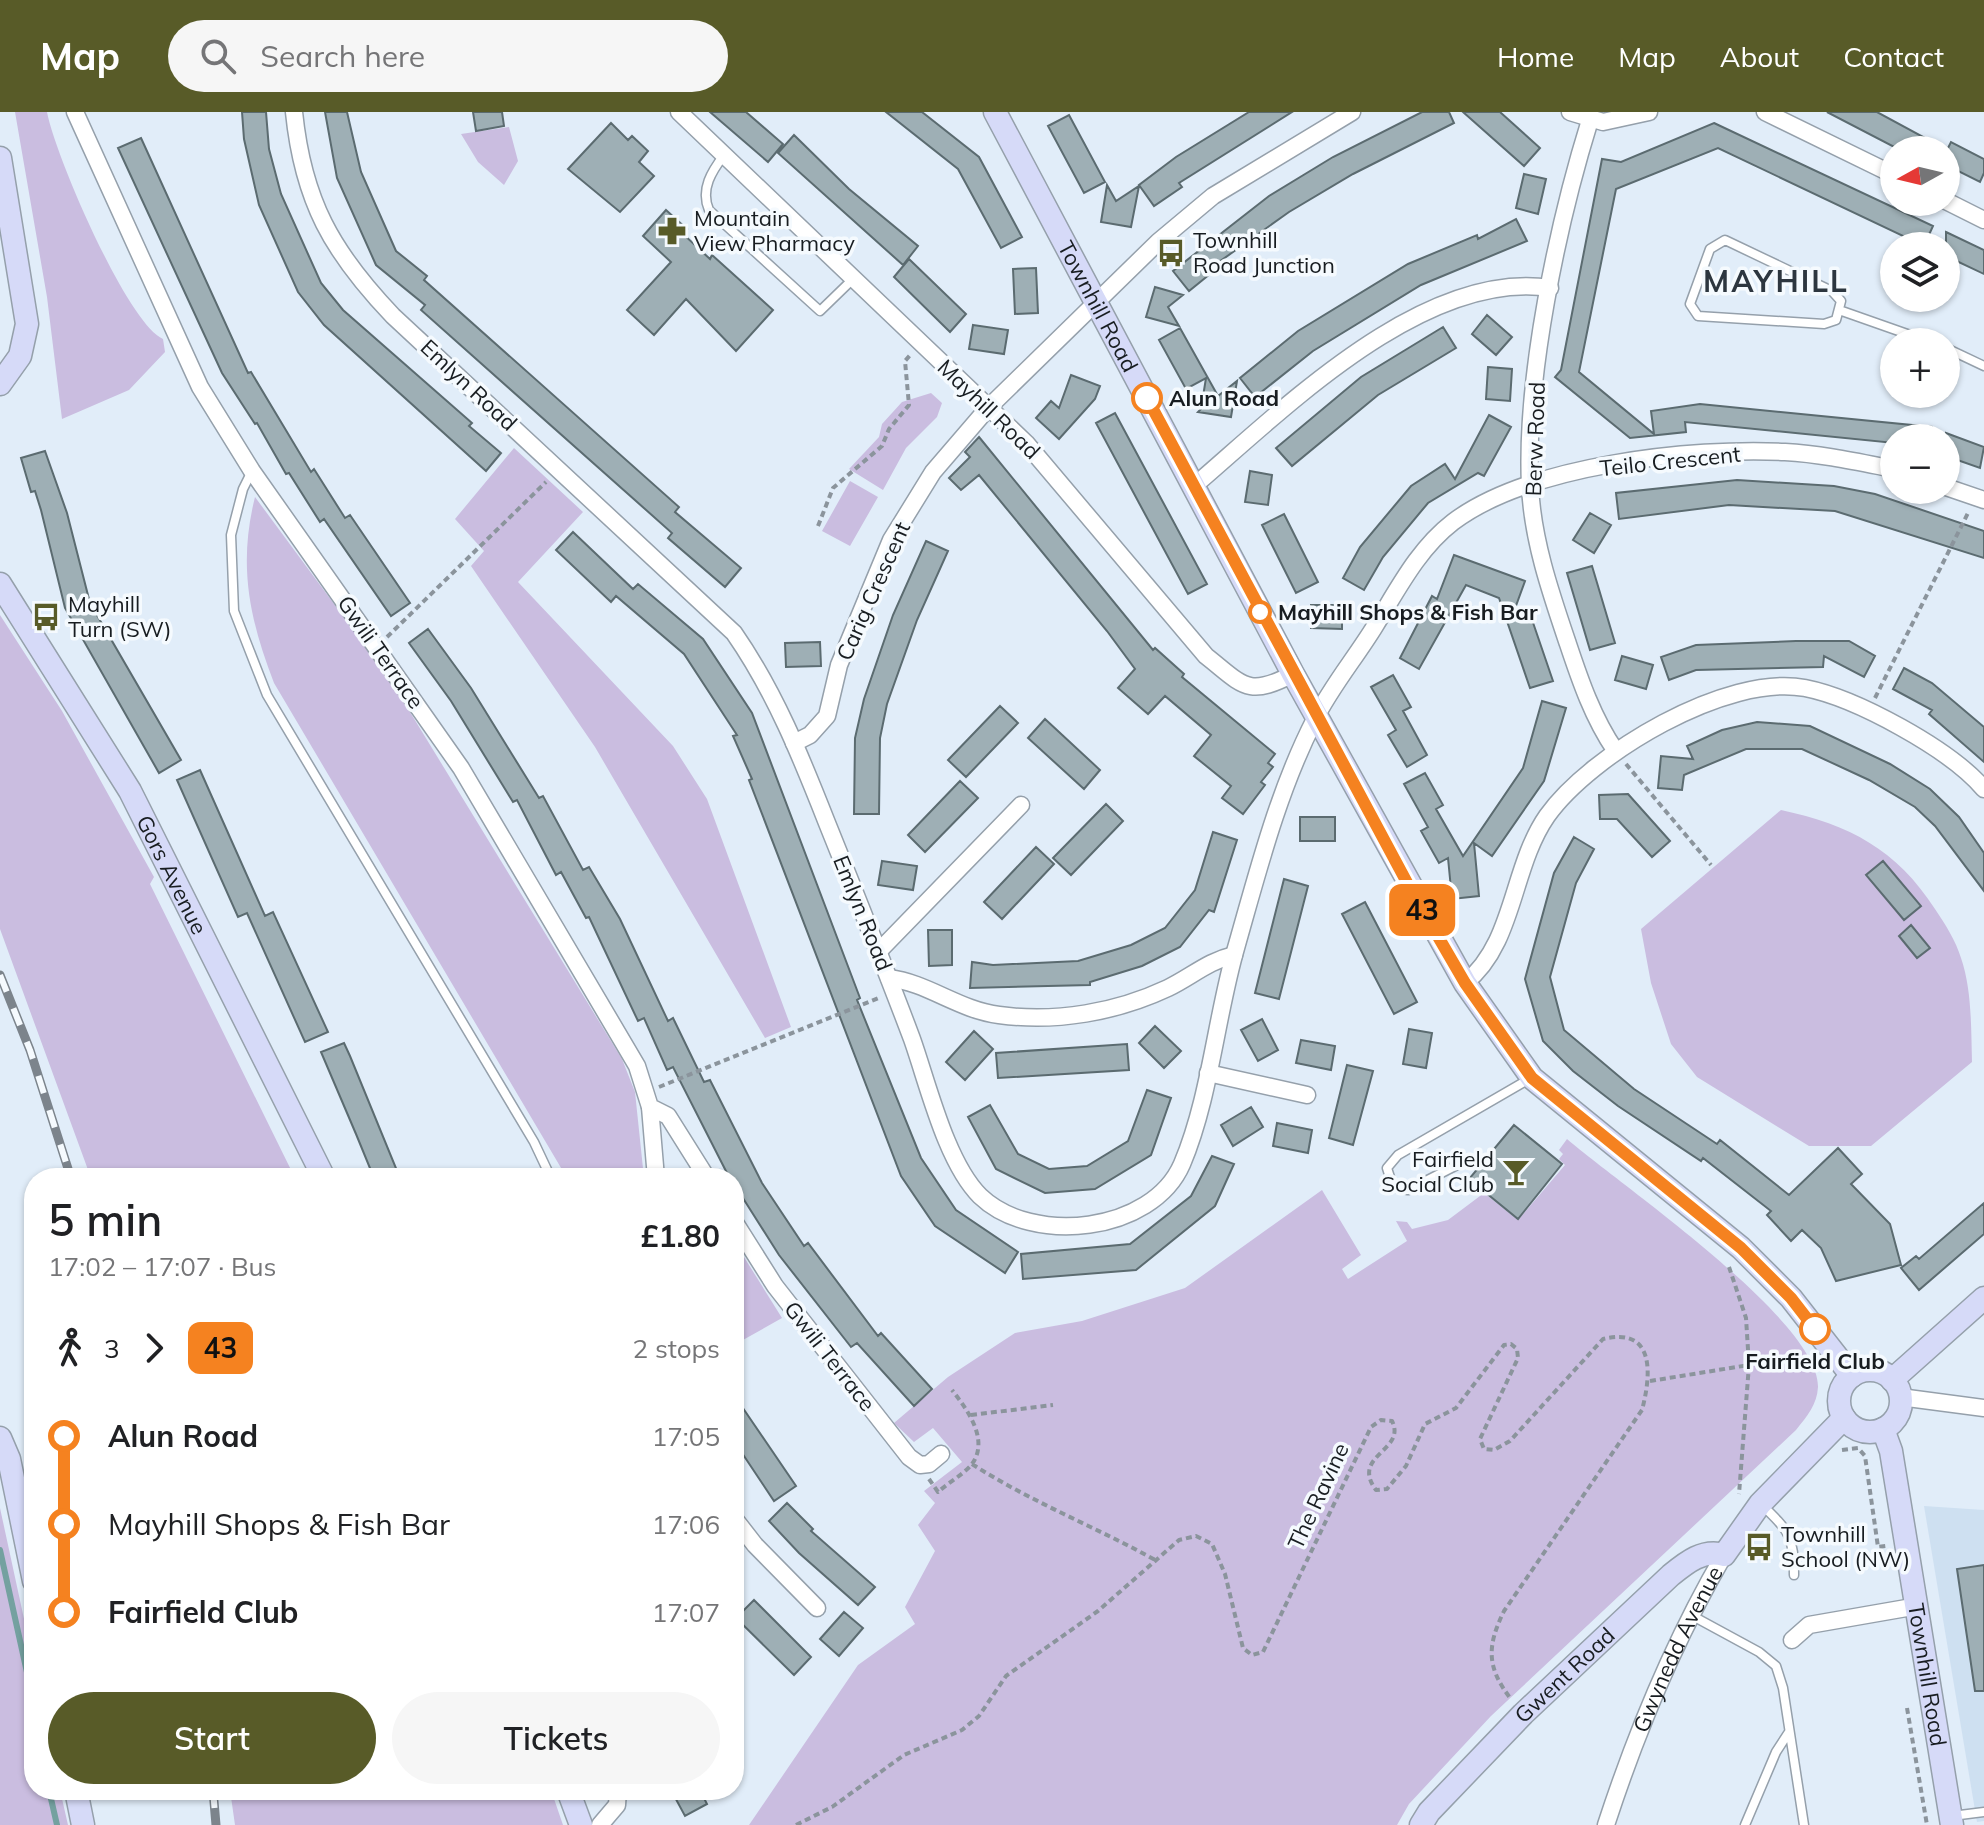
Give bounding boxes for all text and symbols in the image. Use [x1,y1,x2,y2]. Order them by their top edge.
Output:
search box [168,20,728,92]
text: Map [40,32,120,80]
icon: search [196,34,240,78]
text: Search here [260,37,425,75]
text: Home [1497,39,1574,74]
text: Map [1618,39,1676,74]
text: About [1720,39,1799,74]
text: Contact [1843,39,1944,74]
north arrow [1880,136,1960,216]
map controls [1880,136,1960,504]
place label: Mountain View Pharmacy [694,204,855,257]
pharmacy icon: Mountain View Pharmacy [657,216,687,246]
place label: Townhill Road Junction [1193,226,1335,279]
button: layers [1880,232,1960,312]
street label: Townhill Road [1052,236,1144,377]
bus stop icon: Townhill Road Junction [1156,238,1186,268]
district label: MAYHILL [1703,262,1849,300]
button: + [1880,328,1960,408]
street label: Emlyn Road [415,333,523,437]
street label: Mayhill Road [932,353,1046,465]
street label: Berw Road [1519,381,1551,497]
marker: Alun Road [1132,383,1162,413]
place label: Alun Road [1169,384,1279,412]
button: − [1880,424,1960,504]
street label: Teilo Crescent [1598,440,1742,482]
street label: Carig Crescent [830,517,916,665]
place label: Mayhill Turn (SW) [68,590,172,643]
street label: Gwili Terrace [332,590,430,714]
place label: Mayhill Shops & Fish Bar [1278,598,1538,626]
marker: Mayhill Shops & Fish Bar [1249,601,1271,623]
bus stop icon: Mayhill Turn (SW) [31,602,61,632]
street label: Gors Avenue [130,810,214,939]
street label: Emlyn Road [827,851,899,975]
line badge: 43 [1386,884,1458,936]
text: 43 [1405,892,1439,927]
place label: Fairfield Social Club [1381,1145,1494,1198]
bar icon: Fairfield Social Club [1501,1157,1531,1187]
text: 5 min [48,1192,162,1247]
text: £1.80 [641,1217,720,1255]
text: 17:02 – 17:07 · Bus [48,1250,277,1283]
street label: Gwili Terrace [778,1295,882,1417]
marker: Fairfield Club [1800,1314,1830,1344]
icon: walk [48,1326,92,1370]
icon: forward [132,1326,176,1370]
text: 43 [204,1330,237,1365]
text: 3 [104,1332,120,1365]
text: 2 stops [633,1332,720,1365]
place label: Fairfield Club [1745,1347,1885,1375]
text: Alun Road [108,1417,258,1455]
text: 17:05 [652,1420,720,1453]
street label: The Ravine [1281,1438,1355,1554]
text: Mayhill Shops & Fish Bar [108,1505,450,1543]
text: 17:06 [652,1508,720,1541]
place label: Townhill School (NW) [1781,1520,1910,1573]
bus stop icon: Townhill School (NW) [1744,1532,1774,1562]
street label: Gwynedd Avenue [1626,1561,1729,1736]
text: Fairfield Club [108,1593,298,1631]
text: 17:07 [652,1596,720,1629]
street label: Townhill Road [1902,1601,1953,1748]
street label: Gwent Road [1509,1621,1621,1729]
button: Start [48,1692,376,1784]
button: Tickets [392,1692,720,1784]

